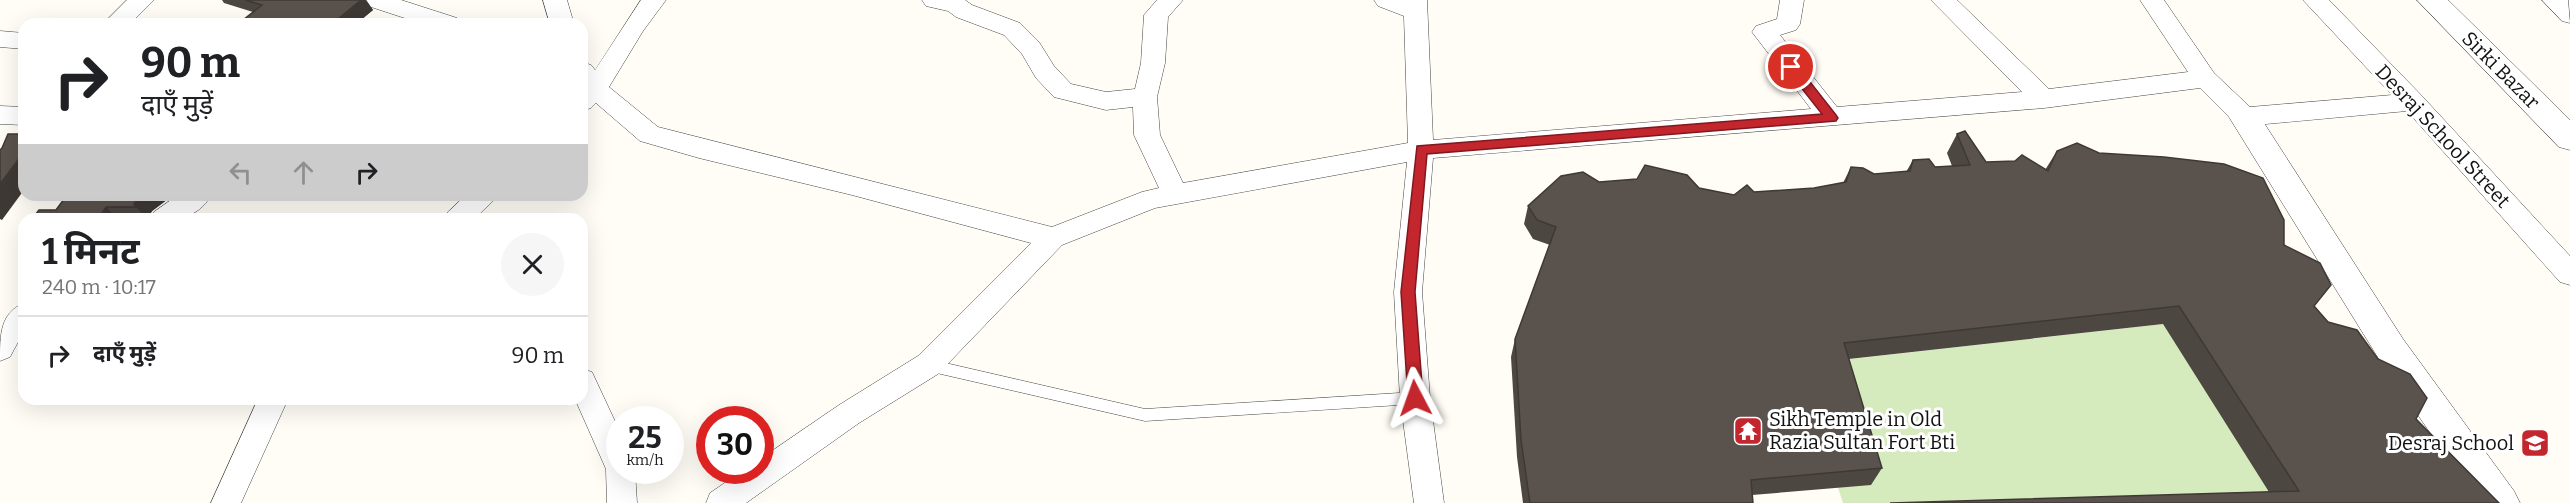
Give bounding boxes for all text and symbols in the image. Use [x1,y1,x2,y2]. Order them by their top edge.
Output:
street label: Sirki Bazar [2457,26,2545,114]
text: 90 m [141,38,240,88]
pin [1765,41,1816,92]
icon: right [42,42,120,120]
icon: arrive [1774,50,1807,83]
street label: Desraj School Street [2370,60,2515,213]
text: दाएँ मुड़ें [141,89,213,121]
icon: left [224,156,257,189]
icon: ahead [287,156,320,189]
icon: right [350,156,383,189]
text: 1 मिनट [42,230,140,274]
button: close [501,233,564,296]
text: 240 m · 10:17 [42,275,156,299]
icon: right [42,339,75,372]
text: दाएँ मुड़ें [93,340,156,367]
text: 90 m [512,342,564,369]
position arrow [1383,366,1447,430]
speed limit sign: 30 [696,406,774,484]
place label: Sikh Temple in Old Razia Sultan Fort Bti [1769,407,1955,454]
temple icon: Sikh Temple in Old Razia Sultan Fort Bti [1732,415,1764,447]
text: 25 [628,420,662,456]
school or university icon: Desraj School [2519,427,2551,459]
place label: Desraj School [2388,431,2514,456]
text: km/h [626,451,664,469]

